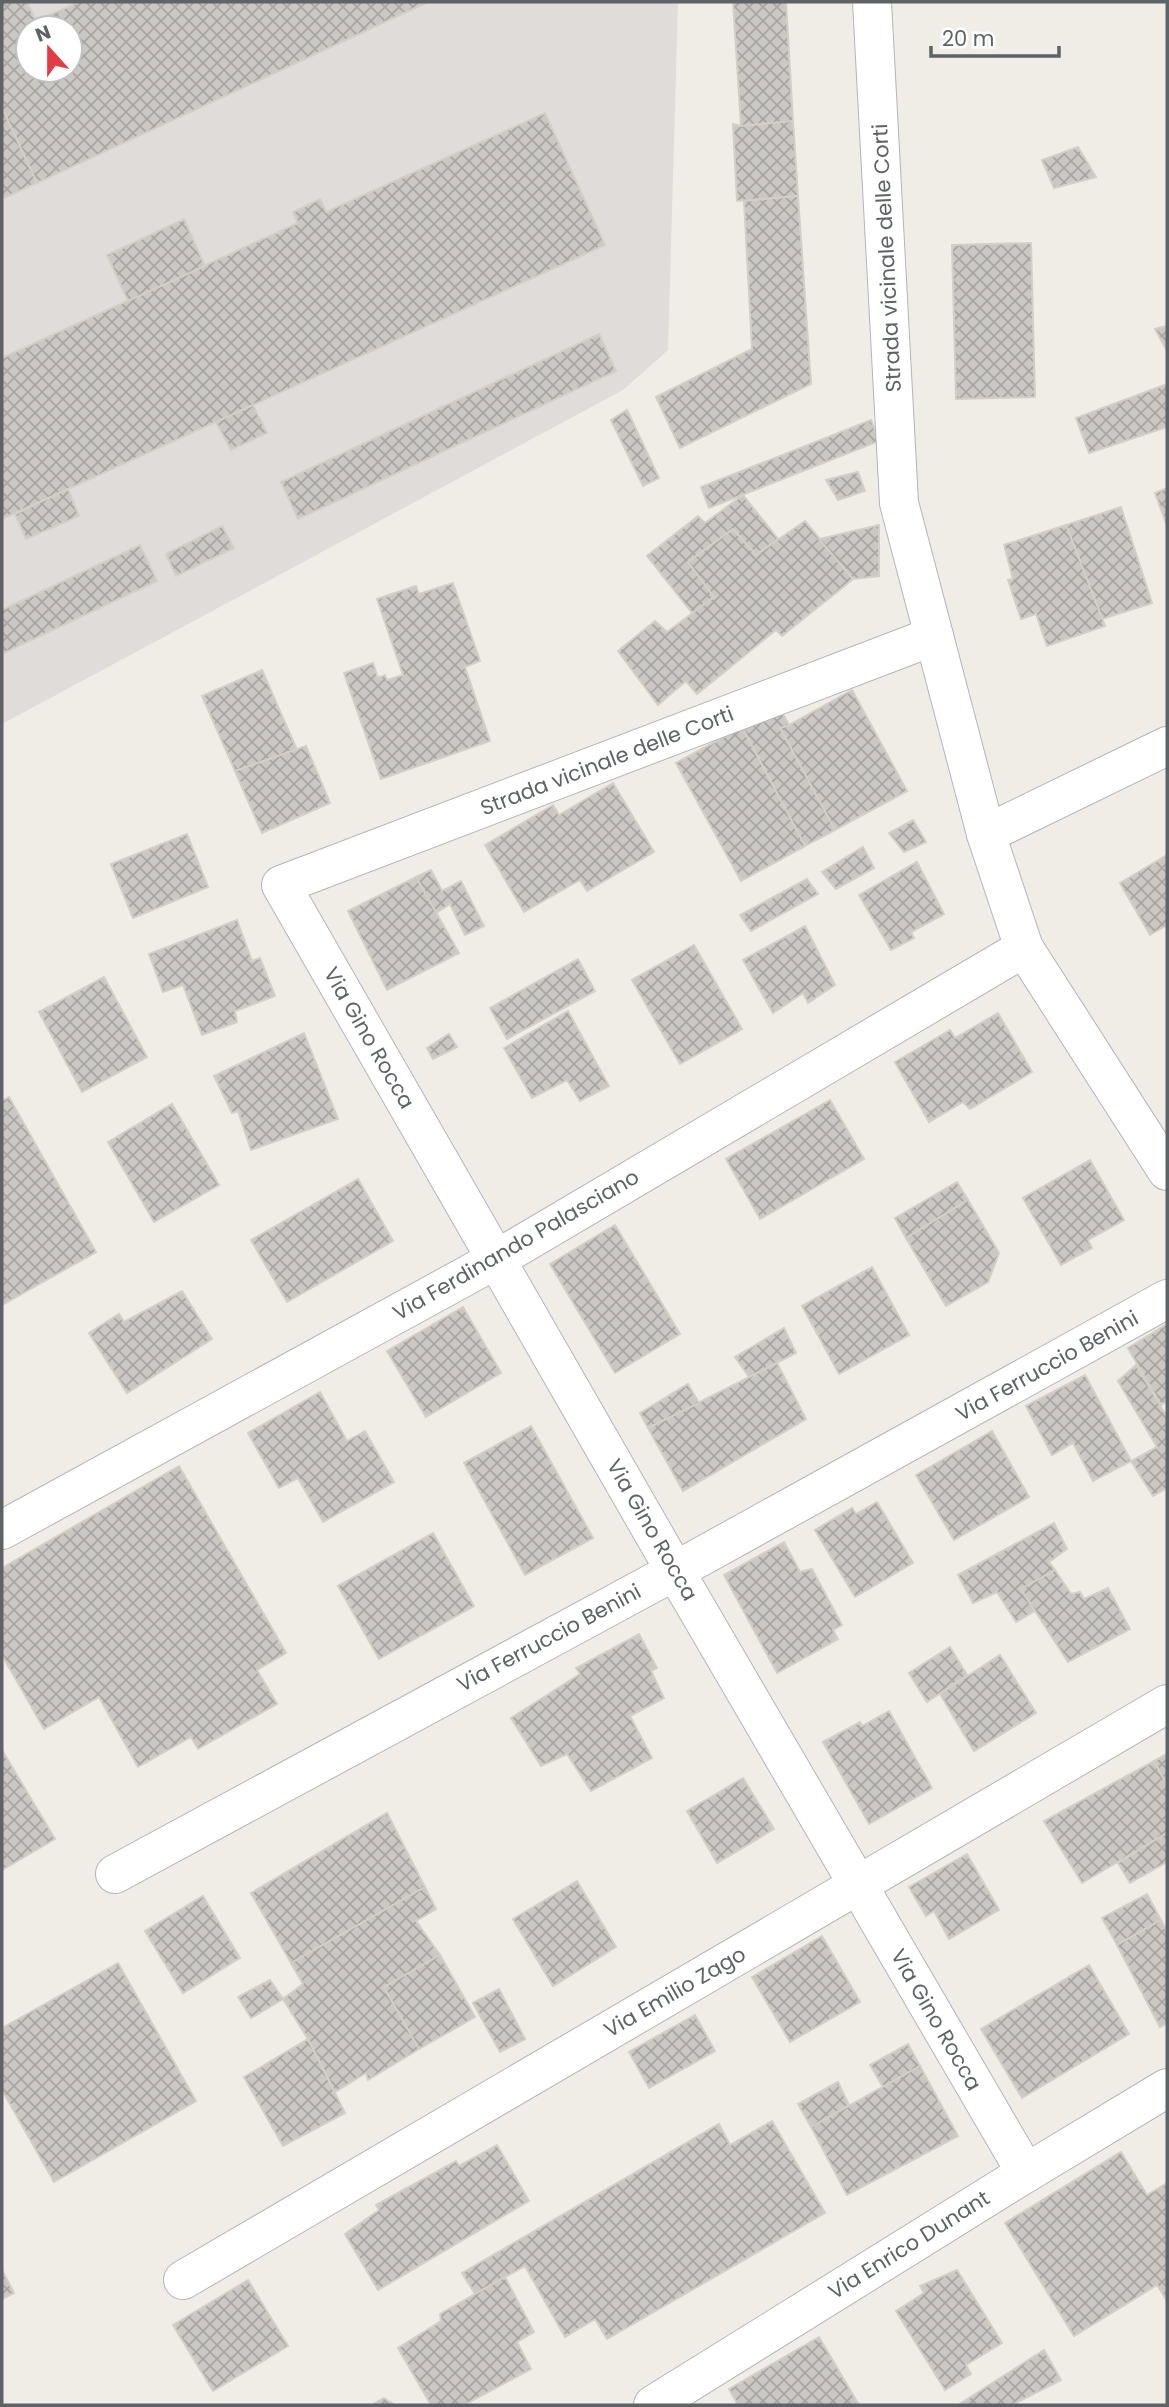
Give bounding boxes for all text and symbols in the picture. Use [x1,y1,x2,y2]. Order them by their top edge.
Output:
north arrow [14,14,84,84]
scale bar [931,14,1059,58]
text: N [32,18,55,49]
text: 20 m [942,24,995,53]
street label: Strada vicinale delle Corti [865,123,908,393]
street label: Strada vicinale delle Corti [476,699,737,822]
street label: Via Gino Rocca [317,962,422,1114]
street label: Via Ferdinando Palasciano [387,1162,644,1327]
street label: Via Ferruccio Benini [950,1303,1143,1428]
street label: Via Gino Rocca [600,1454,705,1606]
street label: Via Ferruccio Benini [452,1577,646,1698]
street label: Via Emilio Zago [599,1939,751,2044]
street label: Via Gino Rocca [884,1944,989,2096]
street label: Via Enrico Dunant [823,2183,995,2306]

